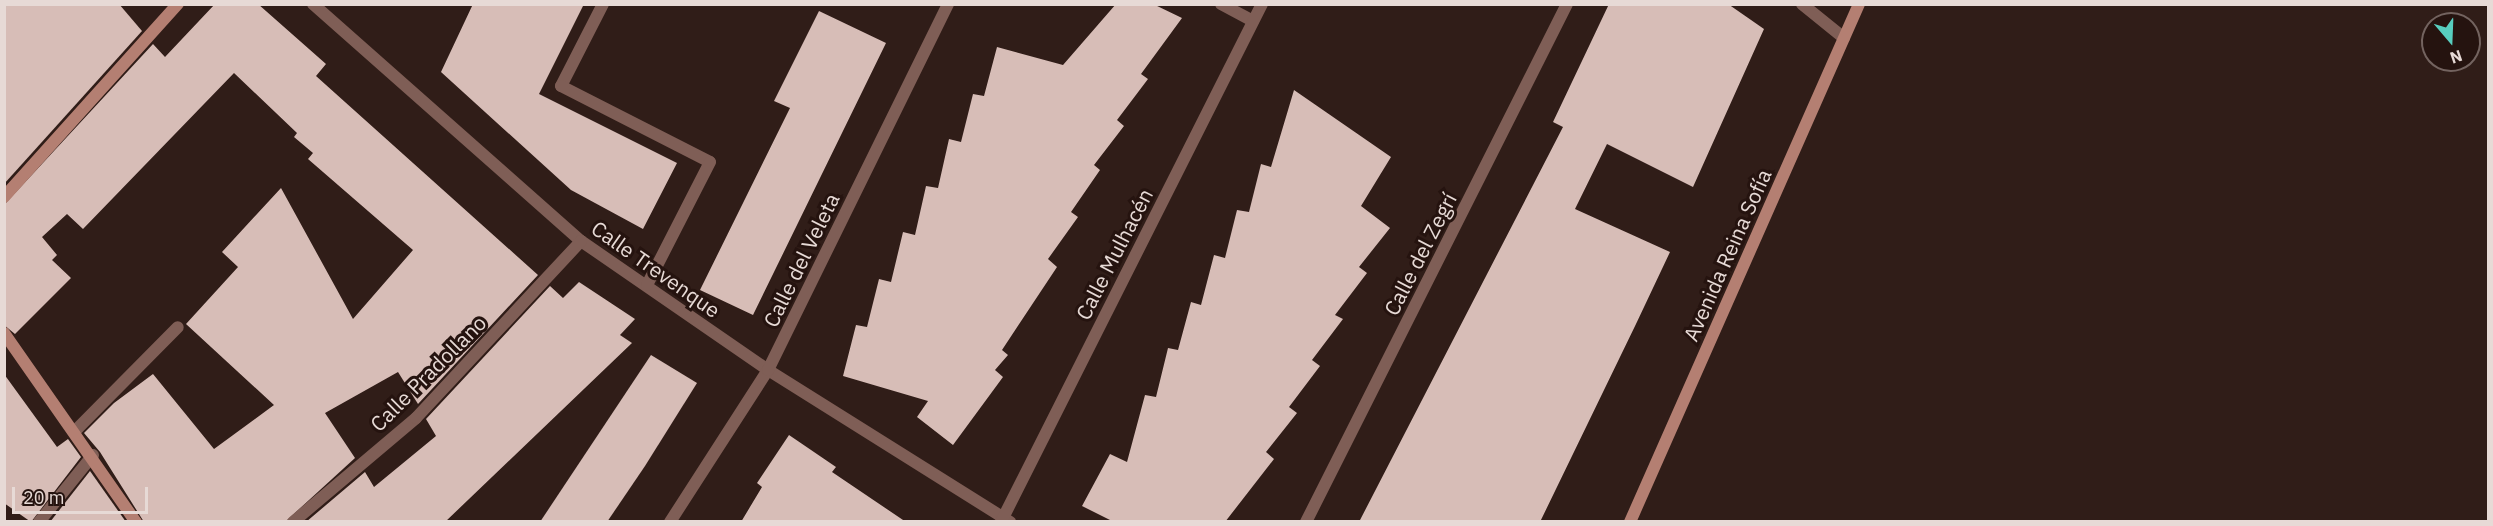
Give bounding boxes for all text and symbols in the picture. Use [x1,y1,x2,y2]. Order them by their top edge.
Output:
north arrow [2421,12,2481,72]
text: N [2447,46,2465,68]
street label: Avenida Reina Sofía [1678,165,1776,345]
street label: Calle Mulhacén [1070,184,1158,324]
street label: Calle del Veleta [758,189,844,331]
street label: Calle del Zegrí [1378,189,1462,319]
street label: Calle Trevenque [587,215,725,323]
street label: Calle Pradollano [365,310,491,436]
scale bar [15,475,152,513]
text: 20 m [23,486,65,509]

